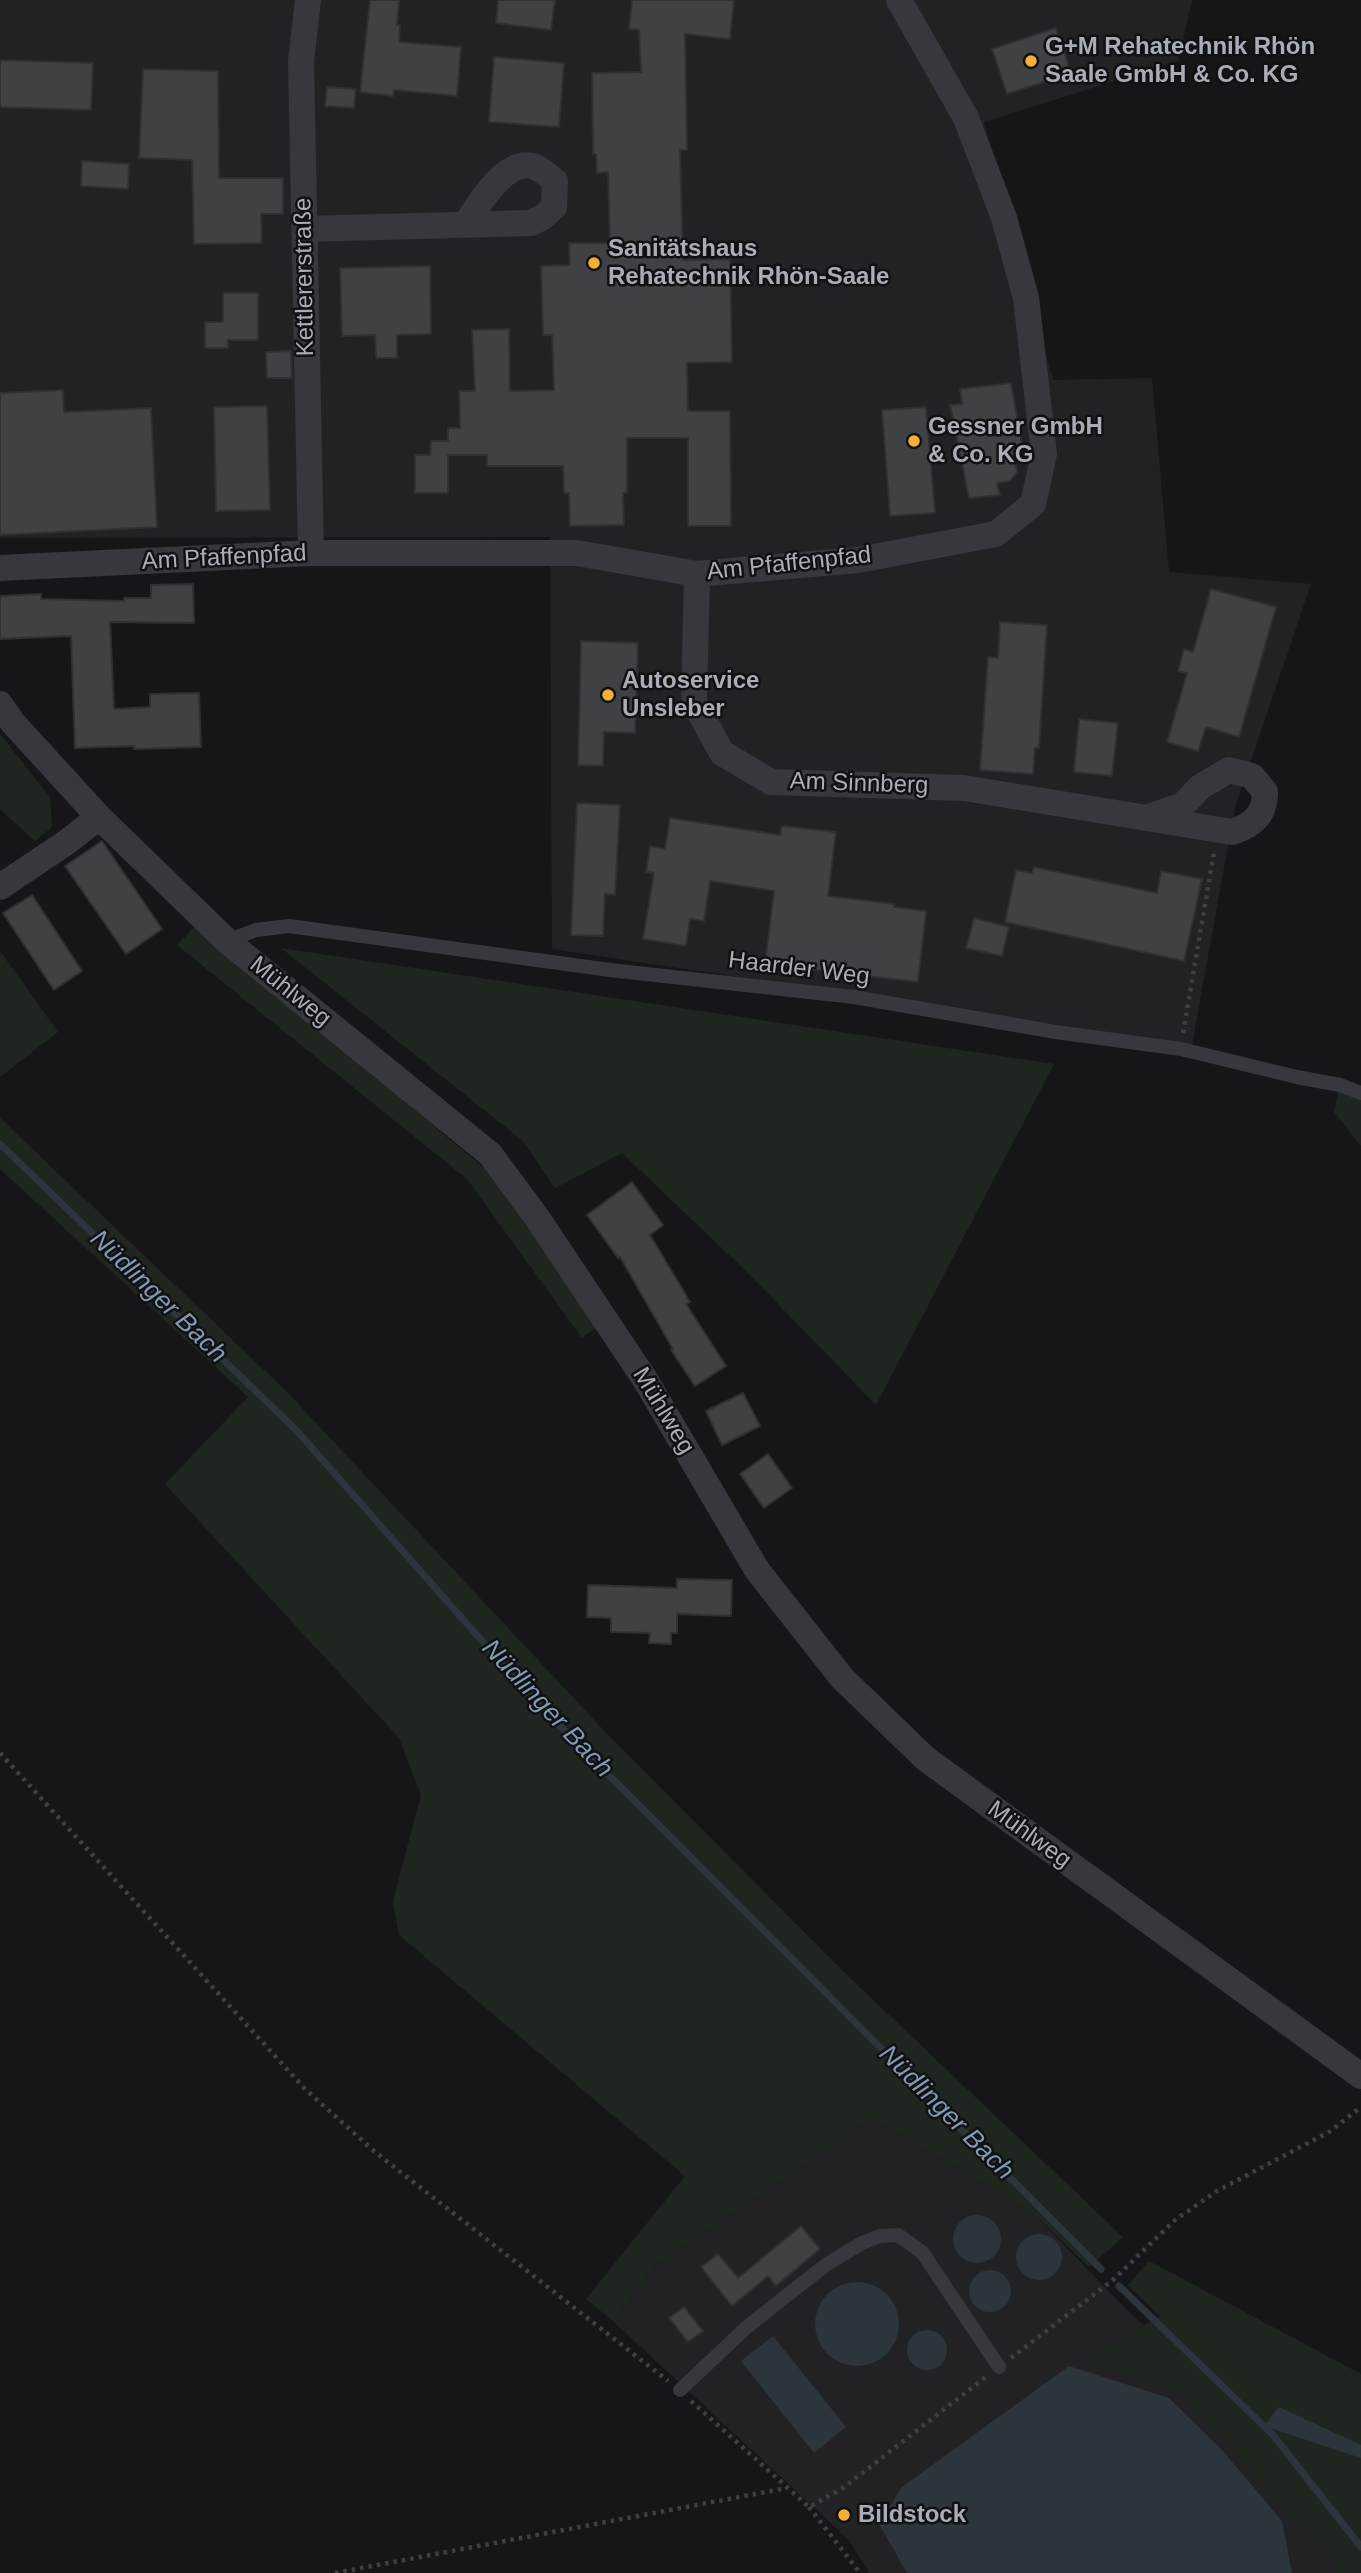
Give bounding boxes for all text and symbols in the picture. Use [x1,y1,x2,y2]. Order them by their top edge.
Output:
place label: G+M Rehatechnik Rhön Saale GmbH & Co. KG [1045,33,1315,89]
marker: G+M Rehatechnik Rhön Saale GmbH & Co. KG [1023,53,1039,69]
street label: Kettlererstraße [289,197,321,357]
place label: Sanitätshaus Rehatechnik Rhön-Saale [608,235,889,291]
marker: Sanitätshaus Rehatechnik Rhön-Saale [586,255,602,271]
place label: Gessner GmbH & Co. KG [928,413,1103,469]
marker: Gessner GmbH & Co. KG [906,433,922,449]
street label: Am Pfaffenpfad [141,539,307,577]
street label: Am Pfaffenpfad [705,541,873,587]
place label: Autoservice Unsleber [622,667,759,723]
marker: Autoservice Unsleber [600,687,616,703]
street label: Am Sinnberg [789,767,929,801]
street label: Haarder Weg [727,946,871,992]
street label: Mühlweg [244,951,336,1033]
water label: Nüdlinger Bach [83,1224,233,1370]
street label: Mühlweg [626,1362,700,1460]
water label: Nüdlinger Bach [475,1633,619,1785]
street label: Mühlweg [982,1795,1076,1875]
water label: Nüdlinger Bach [872,2039,1020,2187]
place label: Bildstock [858,2501,966,2529]
marker: Bildstock [836,2507,852,2523]

